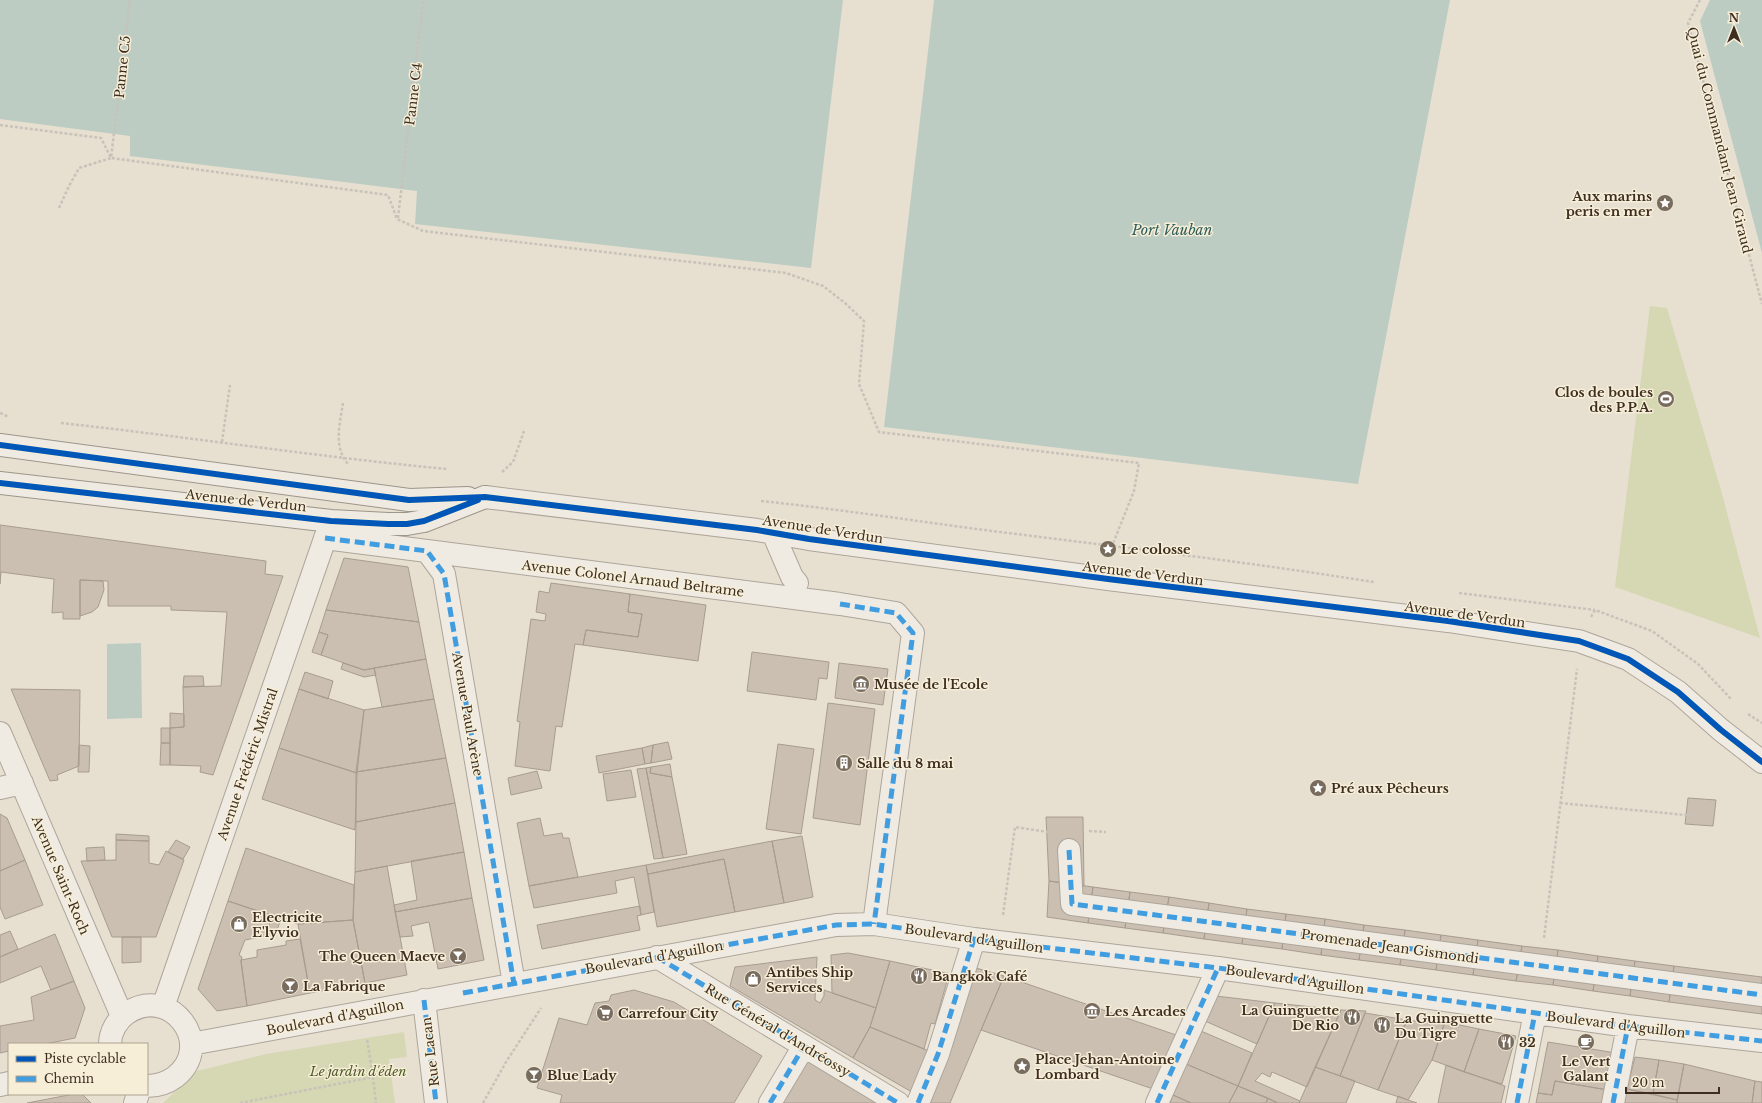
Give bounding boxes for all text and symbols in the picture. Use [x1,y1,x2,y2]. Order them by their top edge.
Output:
north arrow [1714,8,1754,48]
text: N [1729,11,1740,25]
street label: Quai du Commandant Jean Giraud [1683,25,1756,255]
street label: Panne C5 [111,35,134,99]
street label: Panne C4 [401,62,426,126]
place label: Aux marins peris en mer [1566,188,1653,220]
place icon: Aux marins peris en mer [1655,193,1675,213]
water label: Port Vauban [1131,221,1213,239]
place label: Clos de boules des P.P.A. [1555,384,1653,416]
sports icon: Clos de boules des P.P.A. [1656,389,1676,409]
street label: Avenue de Verdun [184,486,307,515]
street label: Avenue de Verdun [760,511,884,547]
place icon: Le colosse [1098,539,1118,559]
place label: Le colosse [1121,541,1191,558]
street label: Avenue Colonel Arnaud Beltrame [520,556,745,601]
street label: Avenue de Verdun [1080,558,1204,589]
street label: Avenue de Verdun [1402,597,1526,631]
street label: Avenue Paul Arène [448,650,487,777]
museum icon: Musée de l'Ecole [851,674,871,694]
place label: Musée de l'Ecole [874,676,988,693]
street label: Avenue Frédéric Mistral [213,686,282,843]
building icon: Salle du 8 mai [834,753,854,773]
place label: Salle du 8 mai [857,755,954,772]
place icon: Pré aux Pêcheurs [1308,778,1328,798]
place label: Pré aux Pêcheurs [1331,780,1449,797]
street label: Avenue Saint-Roch [27,812,93,937]
place label: Electricite E'lyvio [252,909,323,941]
shop icon: Electricite E'lyvio [229,914,249,934]
street label: Boulevard d'Aguillon [904,920,1044,957]
street label: Promenade Jean Gismondi [1300,926,1480,967]
street label: Boulevard d'Aguillon [584,937,724,978]
bar icon: The Queen Maeve [448,946,468,966]
place label: The Queen Maeve [319,948,445,965]
street label: Boulevard d'Aguillon [1225,961,1365,998]
place label: Antibes Ship Services [765,964,853,996]
restaurant icon: Bangkok Café [909,966,929,986]
place label: Bangkok Café [932,968,1028,985]
shop icon: Antibes Ship Services [743,969,763,989]
bar icon: La Fabrique [280,976,300,996]
place label: La Fabrique [303,978,386,995]
street label: Rue Général d'Andréossy [702,980,854,1081]
street label: Boulevard d'Aguillon [265,996,405,1039]
museum icon: Les Arcades [1082,1001,1102,1021]
place label: La Guinguette De Rio [1241,1002,1339,1034]
supermarket icon: Carrefour City [595,1003,615,1023]
place label: Les Arcades [1105,1003,1186,1020]
place label: Carrefour City [618,1005,719,1022]
restaurant icon: La Guinguette De Rio [1342,1007,1362,1027]
street label: Boulevard d'Aguillon [1546,1008,1686,1041]
place label: La Guinguette Du Tigre [1395,1010,1493,1042]
restaurant icon: La Guinguette Du Tigre [1372,1015,1392,1035]
street label: Rue Lacan [418,1016,443,1088]
restaurant icon: 32 [1496,1032,1516,1052]
cafe icon: Le Vert Galant [1576,1032,1596,1052]
place label: 32 [1519,1034,1536,1051]
legend [8,1043,148,1095]
text: Piste cyclable [44,1051,126,1066]
place label: Place Jehan-Antoine Lombard [1035,1051,1175,1083]
place label: Le Vert Galant [1562,1053,1610,1085]
place icon: Place Jehan-Antoine Lombard [1012,1056,1032,1076]
park label: Le jardin d'éden [309,1063,406,1080]
bar icon: Blue Lady [524,1065,544,1085]
place label: Blue Lady [547,1067,617,1084]
scale bar [1626,1069,1719,1095]
text: Chemin [44,1071,94,1086]
text: 20 m [1632,1075,1664,1090]

